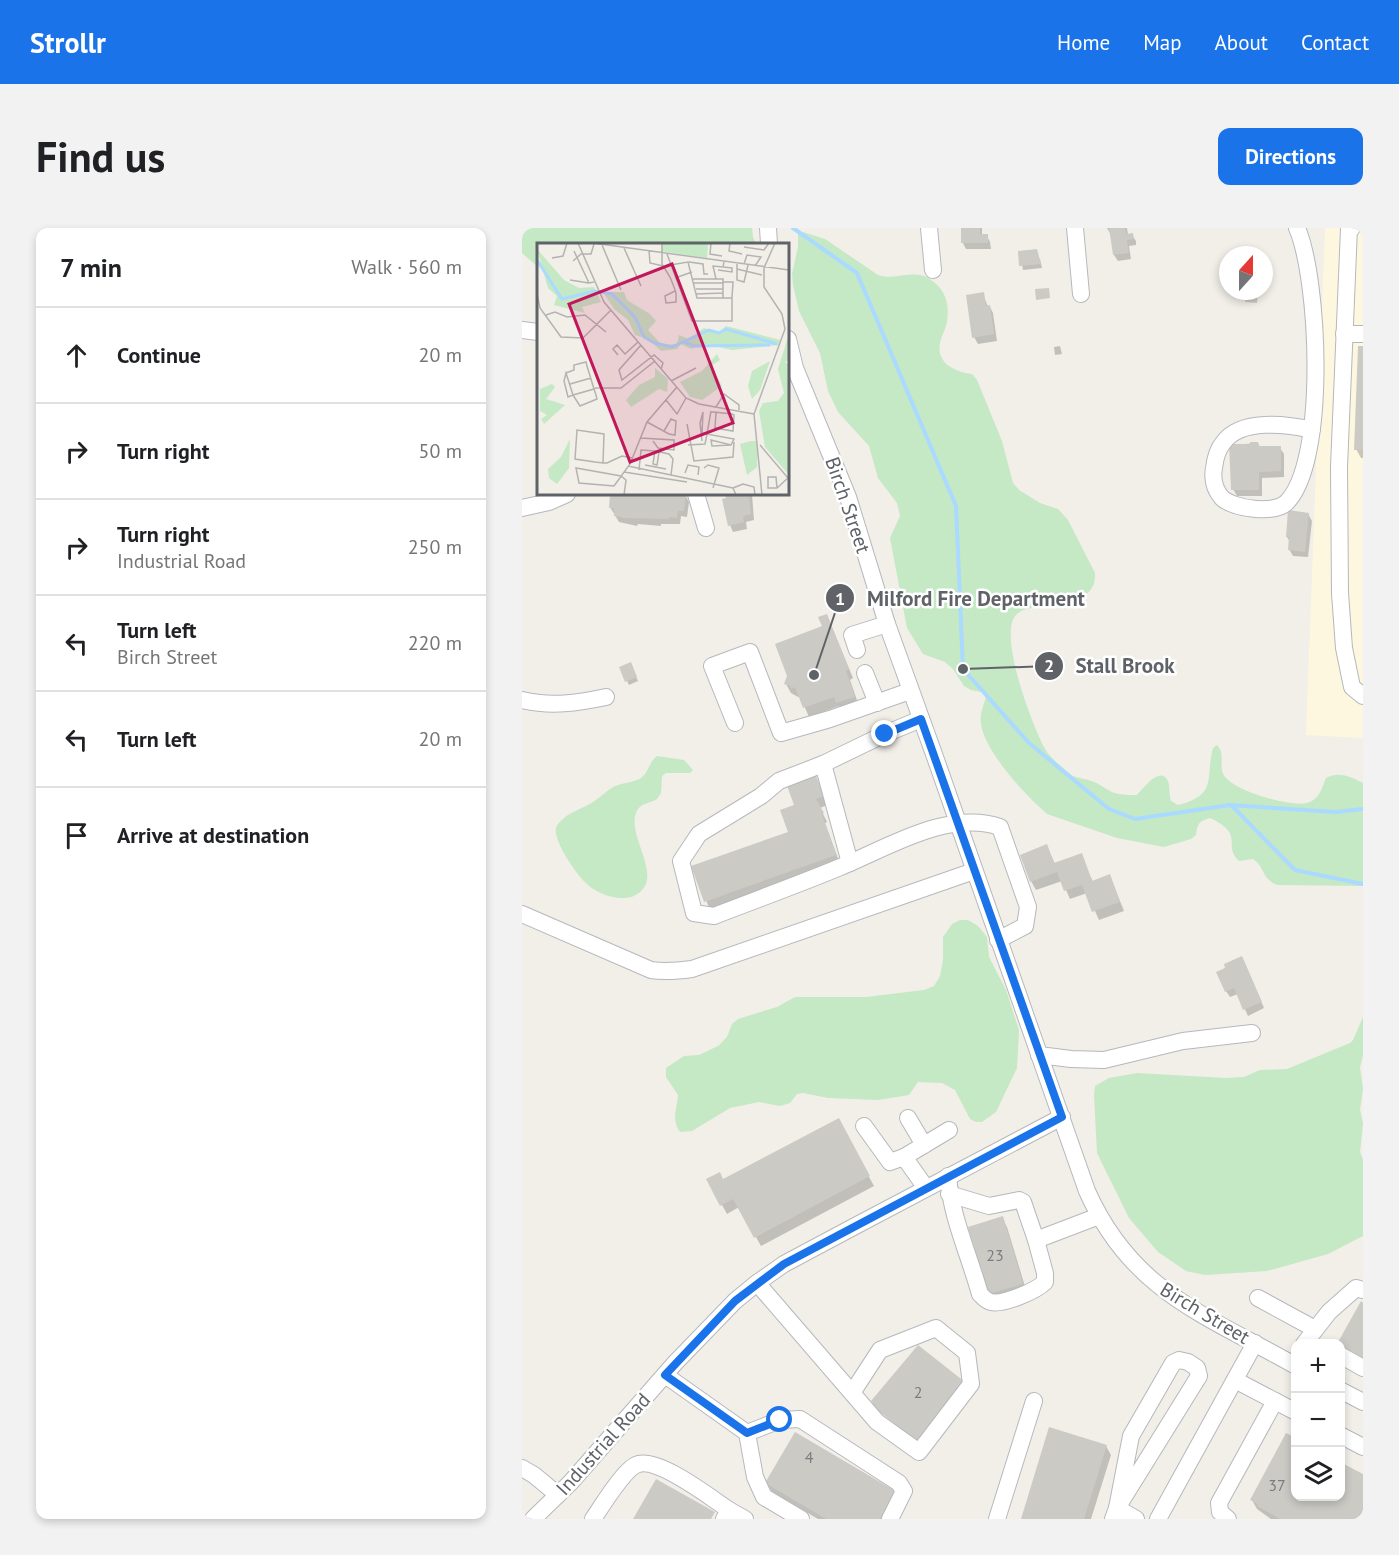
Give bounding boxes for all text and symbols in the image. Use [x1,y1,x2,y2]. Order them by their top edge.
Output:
text: Strollr [30,24,106,61]
text: Home [1057,29,1110,56]
text: Map [1143,29,1182,56]
text: About [1215,29,1268,56]
text: Contact [1301,29,1369,56]
button: Directions [1218,128,1363,185]
text: Find us [36,129,165,184]
inset map [537,243,789,495]
north arrow [1219,246,1273,300]
text: 7 min [60,251,122,284]
text: Walk · 560 m [351,254,462,280]
icon: ahead [60,339,93,372]
text: Continue [117,341,201,369]
text: 20 m [419,342,462,368]
icon: right [60,435,93,468]
text: Turn right [117,437,209,465]
text: 50 m [419,438,462,464]
street label: Birch Street [819,453,877,557]
text: Turn right [117,520,209,548]
icon: right [60,531,93,564]
text: 250 m [408,534,462,560]
text: Industrial Road [117,548,246,574]
callout: Milford Fire Department [825,579,1097,618]
text: Milford Fire Department [867,585,1086,612]
text: 1 [835,587,845,610]
text: Turn left [117,616,197,644]
icon: left [60,627,93,660]
text: 220 m [408,630,462,656]
text: Birch Street [117,644,217,670]
callout: Stall Brook [1034,646,1187,685]
text: Stall Brook [1075,652,1175,679]
text: 2 [1044,654,1054,677]
route end [871,720,897,746]
icon: left [60,723,93,756]
text: Turn left [117,725,197,753]
text: 20 m [419,726,462,752]
icon: arrive [60,819,93,852]
text: Arrive at destination [117,821,309,849]
house number: 23 [986,1245,1004,1265]
street label: Birch Street [1155,1276,1255,1350]
map controls [1291,1339,1345,1501]
button: + [1291,1339,1345,1393]
house number: 2 [914,1382,922,1402]
street label: Industrial Road [550,1387,656,1501]
button: − [1291,1393,1345,1447]
route start [766,1406,792,1432]
house number: 4 [805,1447,814,1467]
button: layers [1291,1447,1345,1501]
house number: 37 [1268,1475,1286,1495]

